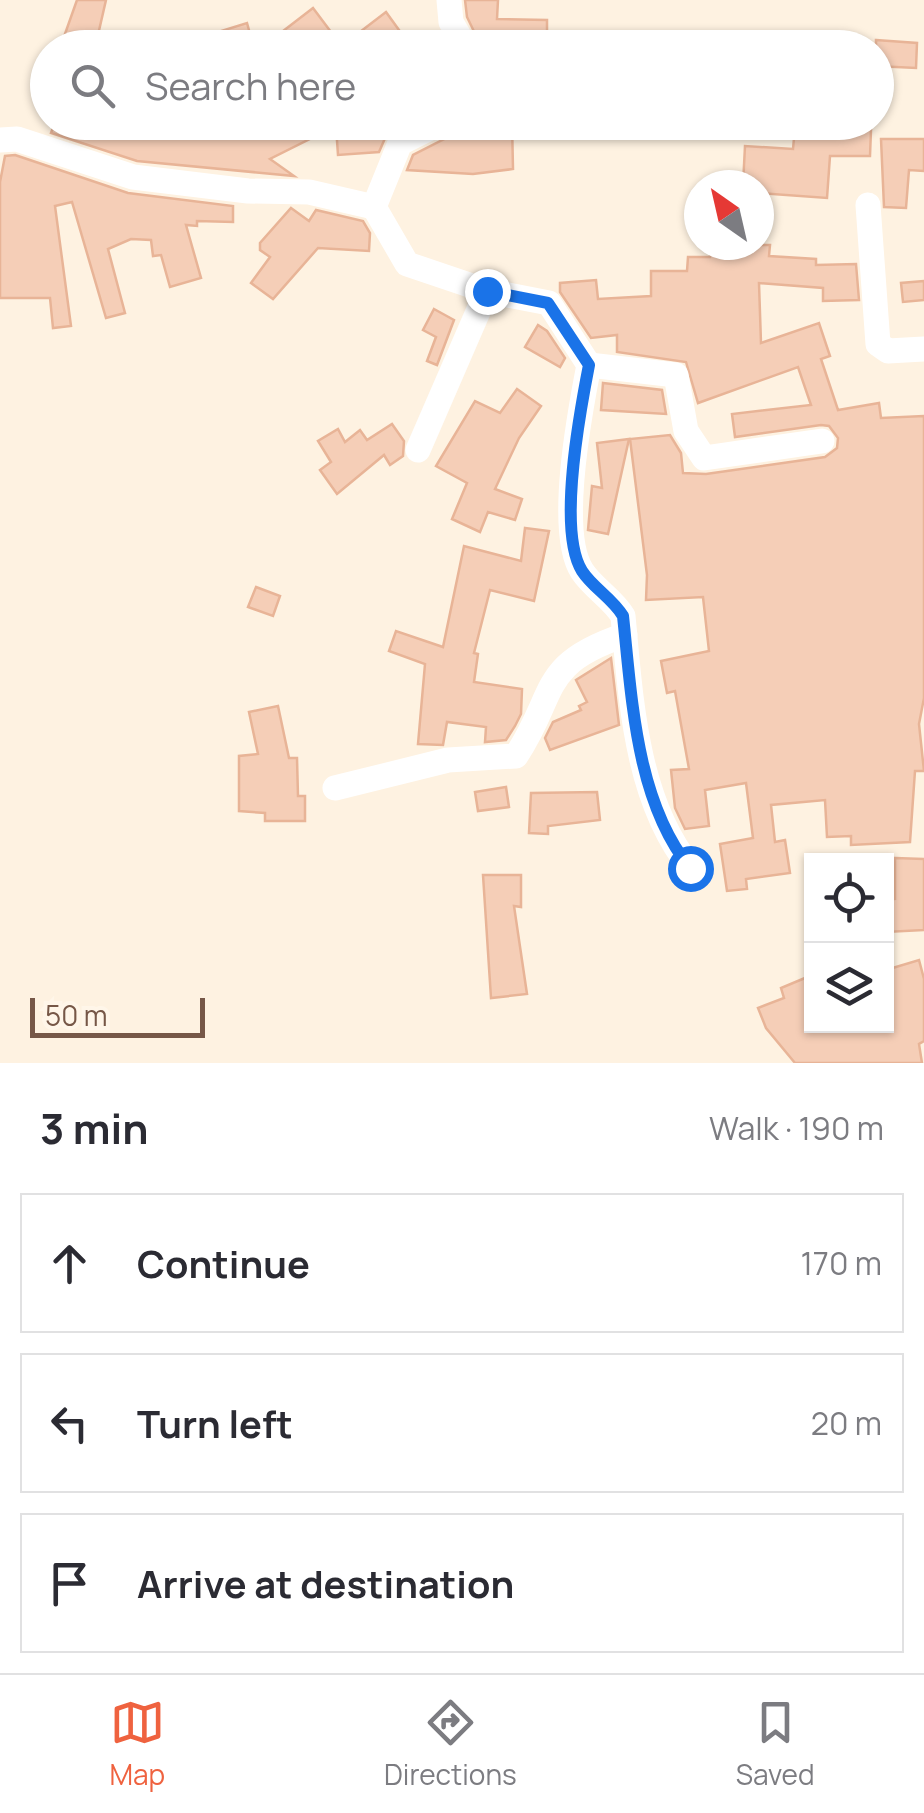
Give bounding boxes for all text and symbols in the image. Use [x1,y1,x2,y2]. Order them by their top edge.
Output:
search box [30,30,894,140]
icon: search [65,58,120,113]
text: Search here [145,59,356,111]
north arrow [684,170,774,260]
route end [465,269,511,315]
route start [668,846,714,892]
map controls [804,853,894,1033]
button: locate [804,853,894,943]
button: layers [804,943,894,1033]
scale bar [30,993,205,1038]
text: 50 m [45,996,108,1034]
text: 3 min [40,1099,149,1157]
text: Walk · 190 m [709,1106,884,1150]
icon: ahead [42,1236,97,1291]
text: Continue [137,1237,310,1289]
text: 170 m [800,1241,882,1285]
icon: left [42,1396,97,1451]
text: Turn left [137,1397,293,1449]
text: 20 m [811,1401,882,1445]
icon: arrive [42,1556,97,1611]
text: Arrive at destination [137,1557,514,1609]
tab: Map [109,1695,165,1793]
tab: Directions [384,1695,517,1793]
tab: Saved [736,1695,815,1793]

